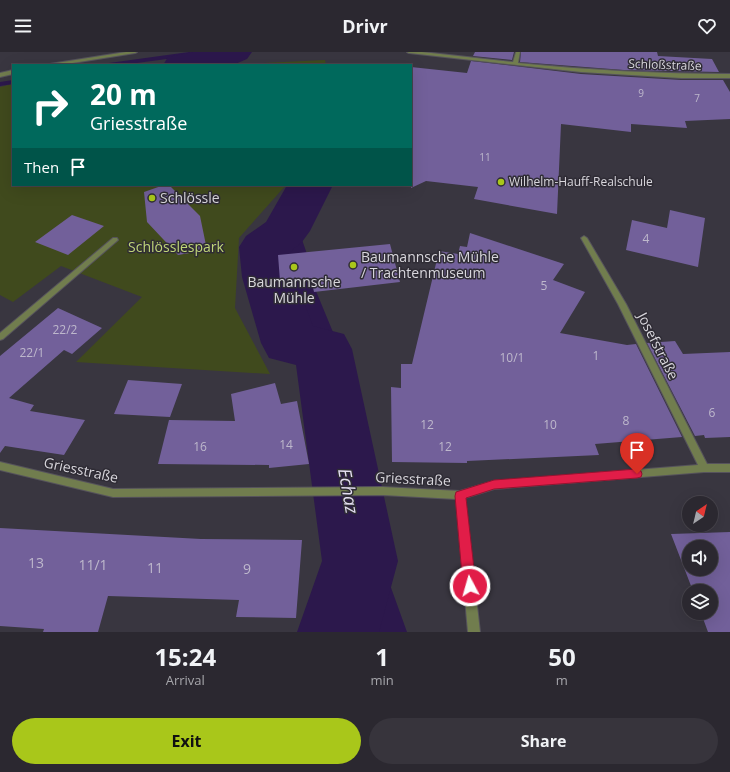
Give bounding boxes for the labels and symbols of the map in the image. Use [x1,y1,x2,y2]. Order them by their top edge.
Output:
street label: Schloßstraße [628,55,702,74]
house number: 9 [638,86,644,100]
house number: 7 [694,91,700,105]
house number: 11 [479,150,491,164]
place label: Wilhelm-Hauff-Realschule [509,173,653,190]
marker: Wilhelm-Hauff-Realschule [496,177,506,187]
place label: Schlössle [160,188,220,207]
marker: Schlössle [147,193,157,203]
house number: 4 [643,230,650,247]
park label: Schlösslespark [128,237,225,256]
place label: Baumannsche Mühle / Trachtenmuseum [361,247,499,282]
marker: Baumannsche Mühle / Trachtenmuseum [348,260,358,270]
marker: Baumannsche Mühle [289,262,299,272]
place label: Baumannsche Mühle [247,272,341,307]
house number: 5 [541,277,548,294]
street label: Josefstraße [632,307,684,383]
house number: 22/2 [53,321,78,338]
house number: 22/1 [20,344,44,361]
house number: 1 [593,347,599,364]
house number: 10/1 [500,349,524,366]
house number: 6 [709,404,716,421]
house number: 8 [623,412,630,429]
house number: 12 [420,416,434,433]
house number: 10 [543,416,557,433]
pin [620,433,654,474]
house number: 14 [279,436,293,453]
house number: 16 [193,438,207,455]
house number: 12 [438,438,452,455]
street label: Griesstraße [42,452,120,487]
water label: Echaz [333,466,365,516]
street label: Griesstraße [375,467,451,490]
north arrow [682,496,718,532]
house number: 13 [28,553,44,572]
house number: 11/1 [78,555,108,574]
house number: 11 [147,558,163,577]
house number: 9 [243,559,251,578]
position arrow [449,565,491,607]

